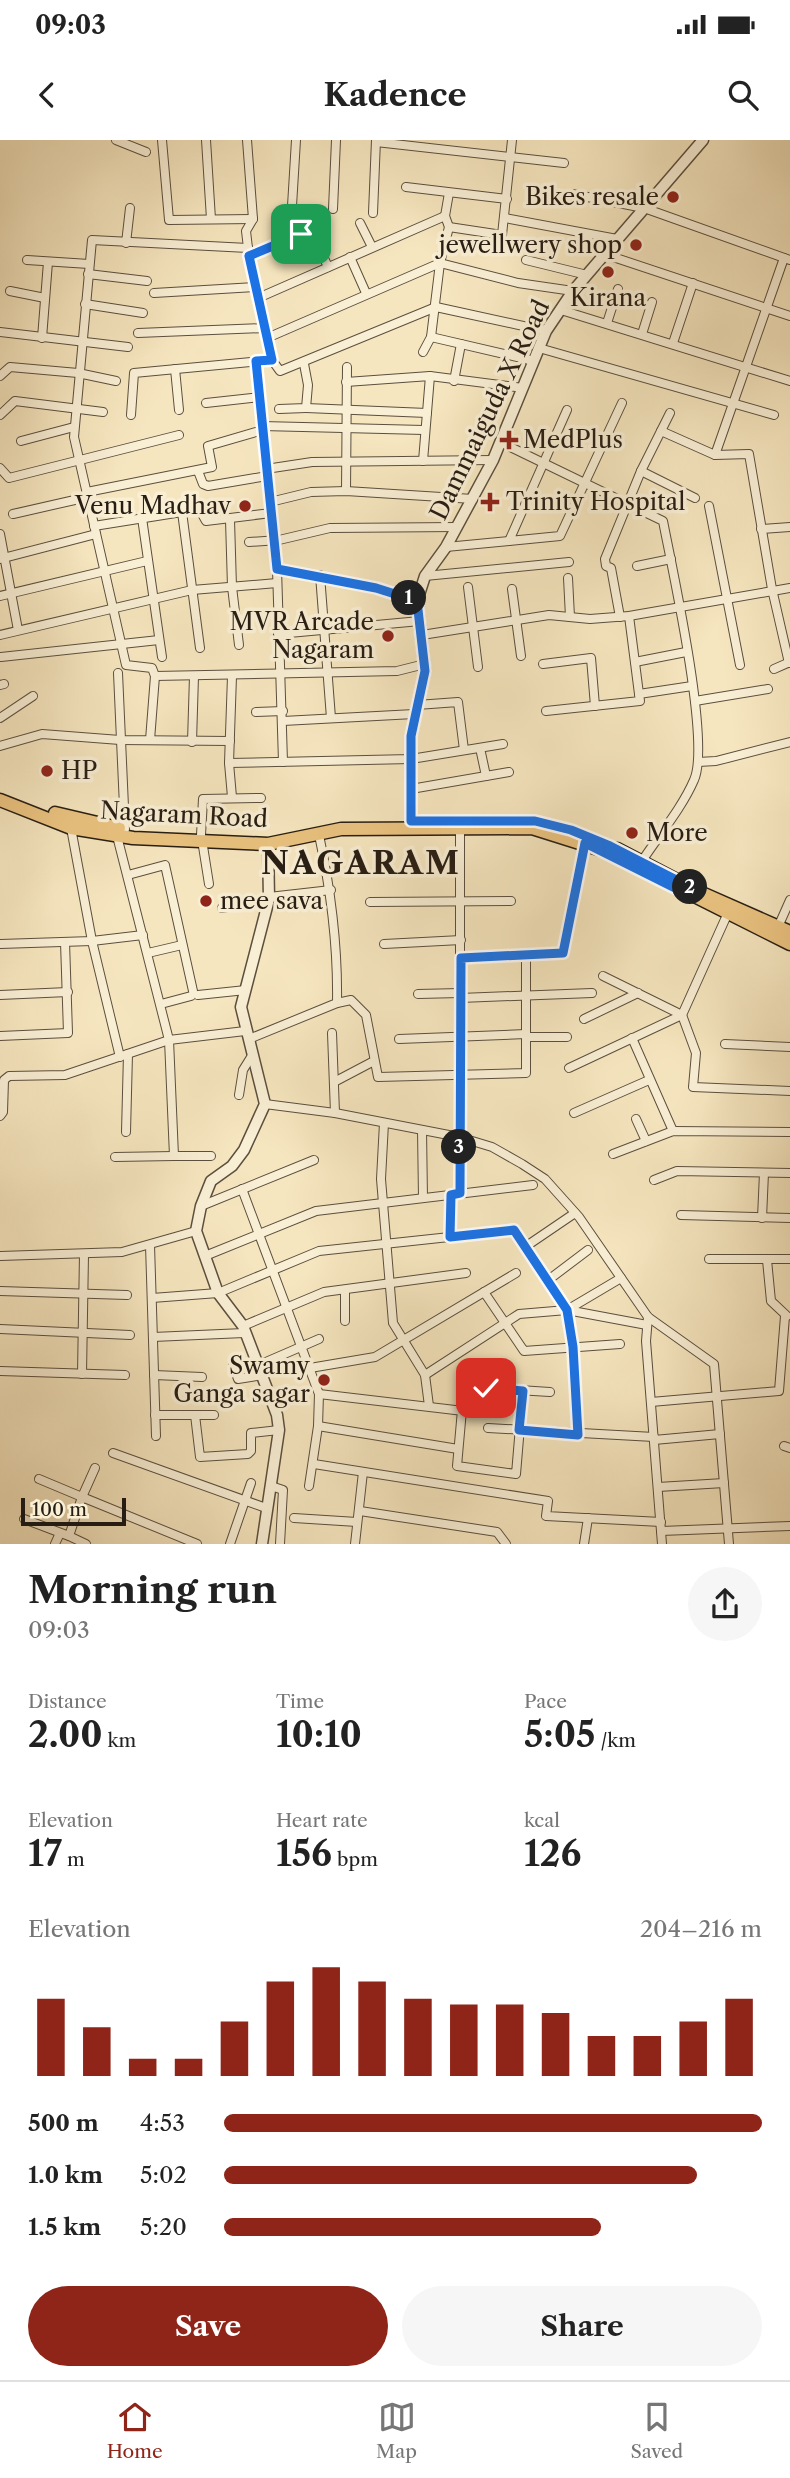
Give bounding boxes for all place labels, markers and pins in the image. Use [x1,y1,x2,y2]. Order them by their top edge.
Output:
place label: Bikes resale [525,182,659,211]
marker: Bikes resale [665,189,681,205]
pin [271,204,331,264]
place label: jewellwery shop [435,230,622,259]
marker: jewellwery shop [628,237,644,253]
marker: Kirana [600,264,616,280]
place label: Kirana [570,283,646,312]
place label: MedPlus [523,425,623,454]
marker: MedPlus [501,432,517,448]
place label: Trinity Hospital [506,487,685,516]
place label: Venu Madhav [74,491,232,520]
marker: Trinity Hospital [480,492,500,512]
marker: Venu Madhav [237,498,253,514]
pin: 1 [392,580,426,616]
place label: MVR Arcade Nagaram [230,607,374,664]
marker: MVR Arcade Nagaram [380,628,396,644]
place label: HP [61,756,98,785]
marker: HP [39,763,55,779]
place label: More [646,818,708,847]
marker: More [624,825,640,841]
pin: 2 [672,870,708,904]
place label: mee sava [220,886,323,915]
marker: mee sava [198,893,214,909]
pin: 3 [442,1130,476,1164]
place label: Swamy Ganga sagar [173,1351,311,1408]
pin [456,1358,516,1418]
marker: Swamy Ganga sagar [316,1372,332,1388]

